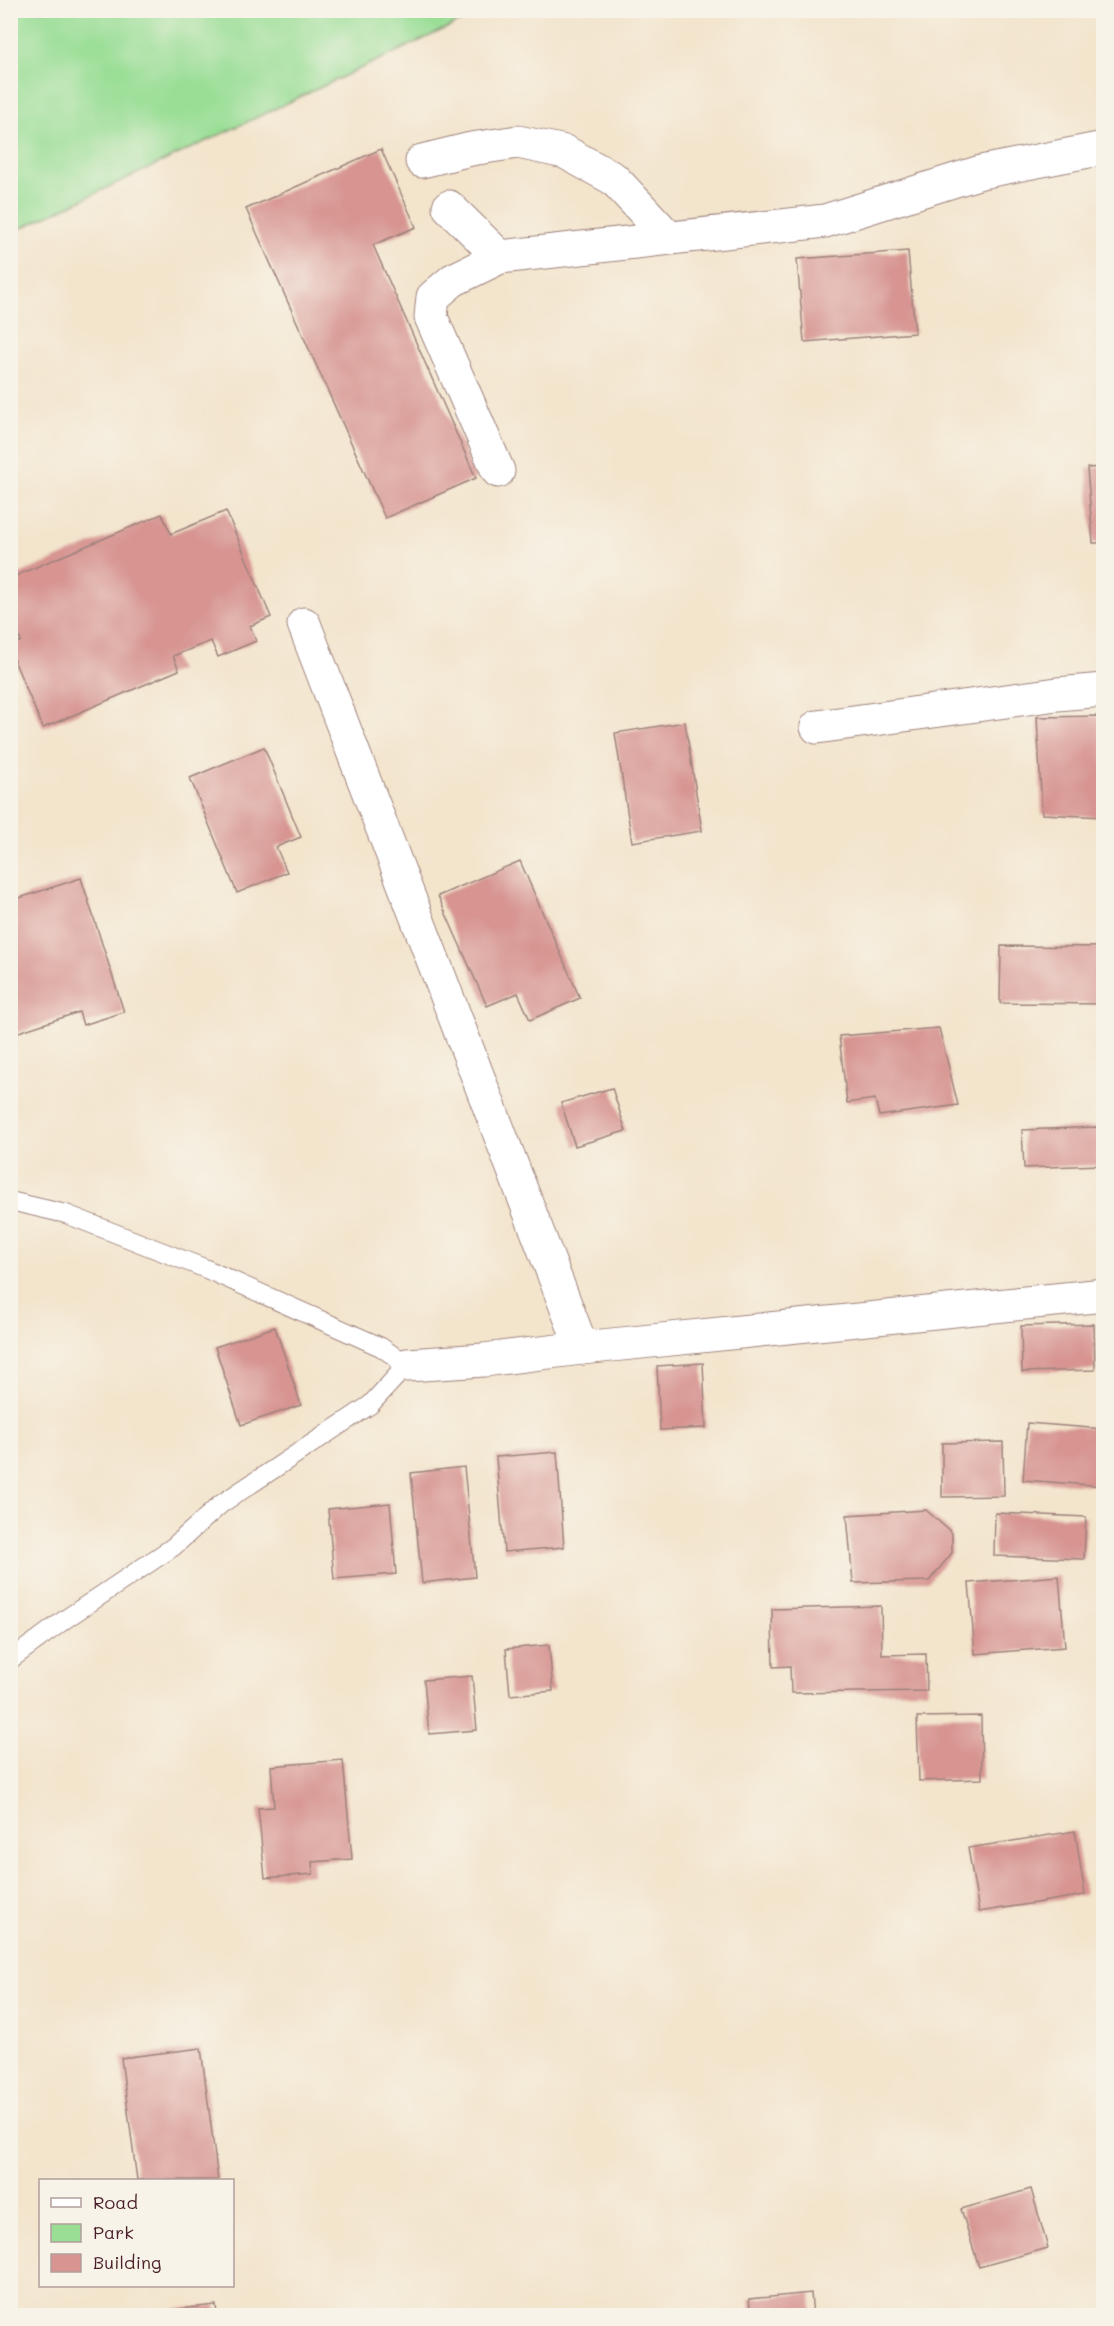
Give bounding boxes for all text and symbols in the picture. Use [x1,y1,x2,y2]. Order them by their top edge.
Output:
legend [39,2179,234,2287]
text: Road [93,2190,138,2214]
text: Park [93,2220,134,2244]
text: Building [93,2250,161,2274]

